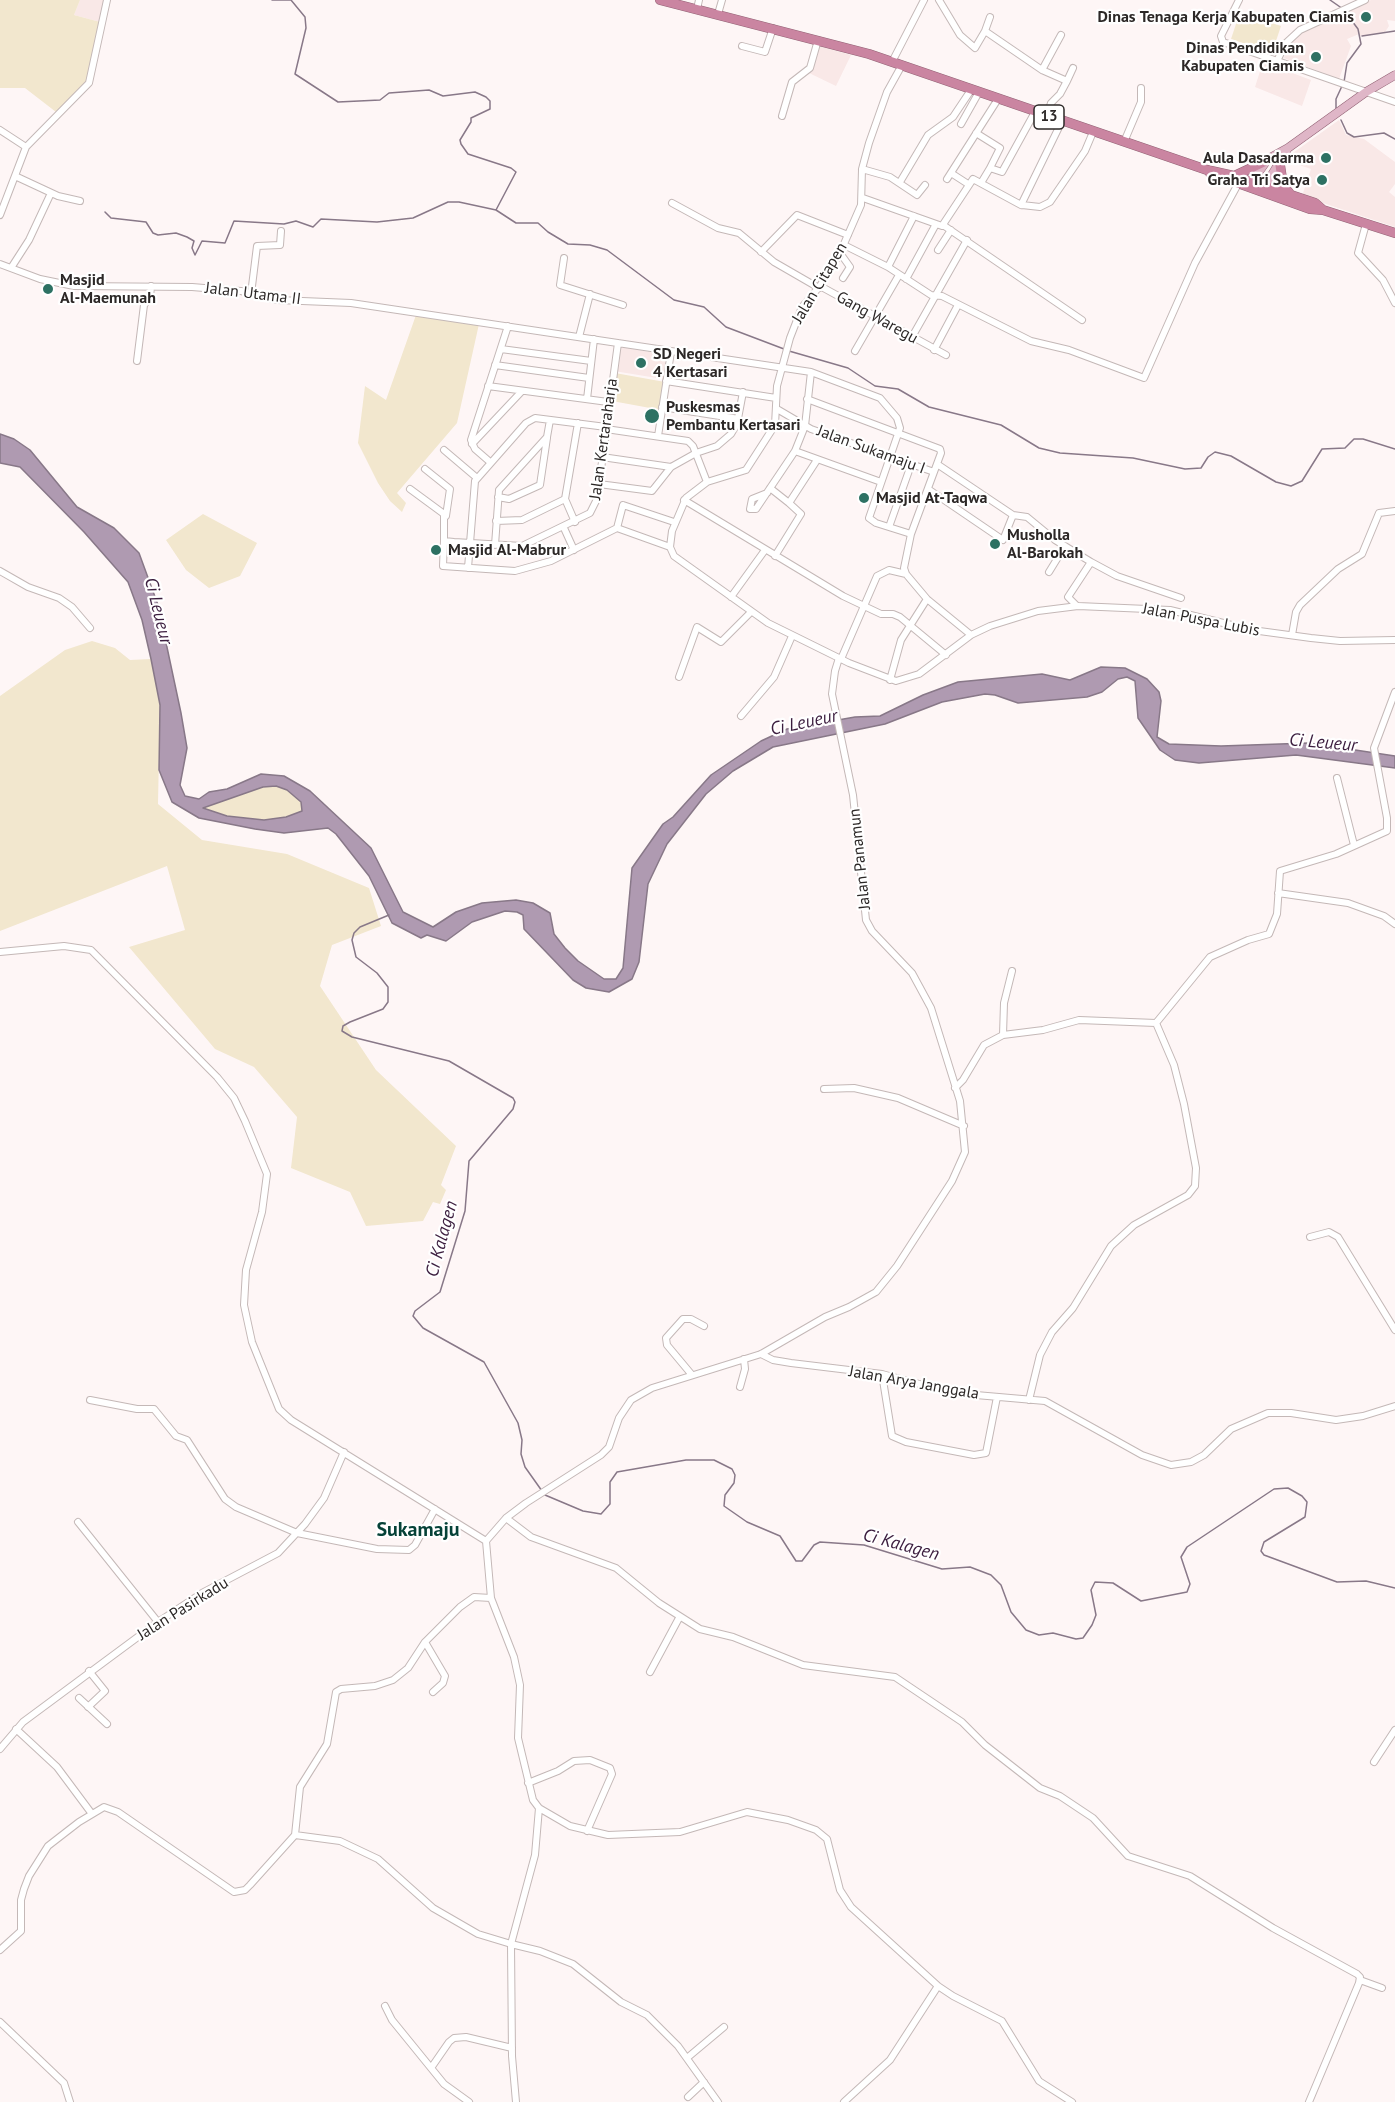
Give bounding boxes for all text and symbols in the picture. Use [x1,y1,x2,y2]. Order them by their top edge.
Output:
place label: Dinas Tenaga Kerja Kabupaten Ciamis [1098,7,1354,27]
marker: Dinas Tenaga Kerja Kabupaten Ciamis [1359,10,1373,24]
place label: Dinas Pendidikan Kabupaten Ciamis [1181,38,1304,76]
marker: Dinas Pendidikan Kabupaten Ciamis [1309,50,1323,64]
road number: 13 [1034,105,1064,129]
place label: Aula Dasadarma [1203,148,1314,168]
marker: Aula Dasadarma [1319,151,1333,165]
place label: Graha Tri Satya [1207,170,1310,190]
marker: Graha Tri Satya [1315,173,1329,187]
street label: Jalan Citapen [788,239,852,327]
place label: Masjid Al-Maemunah [60,270,156,308]
street label: Jalan Utama II [204,279,302,309]
marker: Masjid Al-Maemunah [41,282,55,296]
street label: Gang Waregu [833,288,921,348]
place label: SD Negeri 4 Kertasari [653,344,728,382]
marker: SD Negeri 4 Kertasari [634,356,648,370]
street label: Jalan Kertaraharja [586,377,622,501]
place label: Puskesmas Pembantu Kertasari [666,397,801,435]
marker: Puskesmas Pembantu Kertasari [643,407,661,425]
street label: Jalan Sukamaju I [814,422,928,478]
place label: Masjid At-Taqwa [876,488,987,508]
marker: Masjid At-Taqwa [857,491,871,505]
place label: Musholla Al-Barokah [1007,525,1083,563]
marker: Musholla Al-Barokah [988,537,1002,551]
place label: Masjid Al-Mabrur [448,540,566,560]
marker: Masjid Al-Mabrur [429,543,443,557]
water label: Ci Leueur [139,575,177,647]
street label: Jalan Puspa Lubis [1141,599,1261,641]
water label: Ci Leueur [768,705,840,741]
water label: Ci Leueur [1288,729,1358,757]
street label: Jalan Panamun [845,807,875,911]
water label: Ci Kalagen [421,1199,463,1279]
street label: Jalan Arya Janggala [847,1362,981,1404]
district label: Sukamaju [376,1518,460,1542]
water label: Ci Kalagen [861,1524,941,1566]
street label: Jalan Pasirkadu [134,1573,232,1645]

